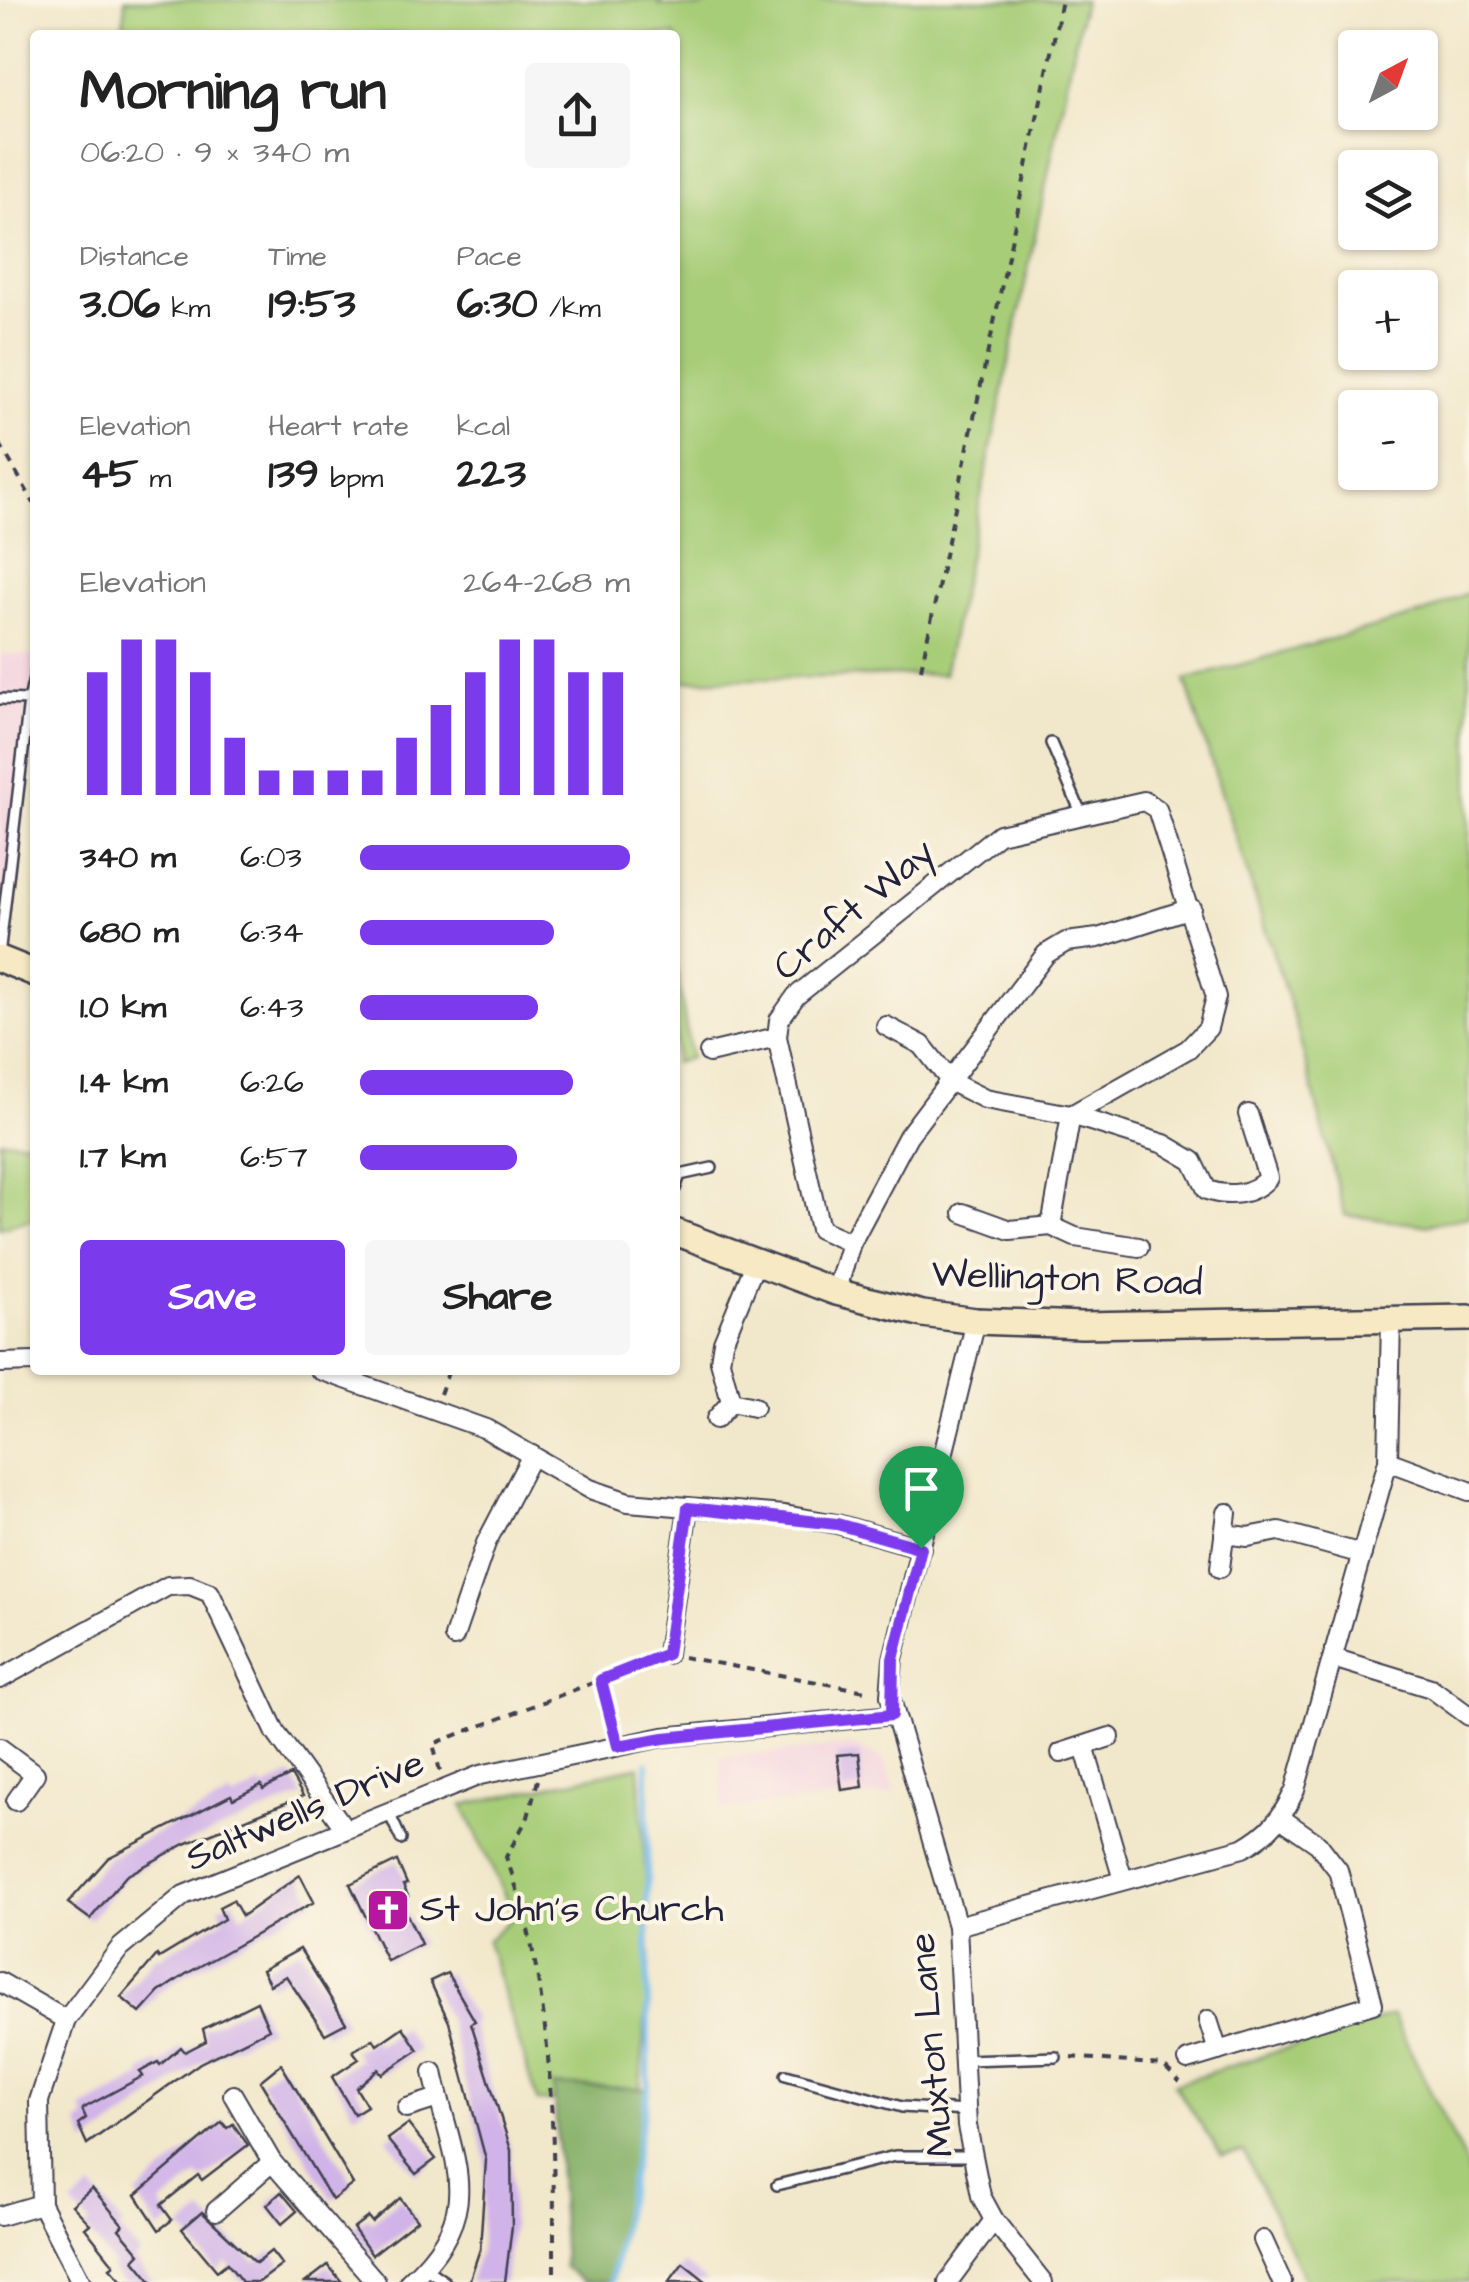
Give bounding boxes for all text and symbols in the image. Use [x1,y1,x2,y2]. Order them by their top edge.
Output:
north arrow [1338,30,1438,130]
map controls [1338,30,1438,490]
text: Morning run [80,54,386,130]
button: share [525,63,630,168]
text: 06:20 · 9 × 340 m [80,130,349,175]
button: layers [1338,150,1438,250]
text: Distance [80,237,189,276]
text: Time [268,237,327,276]
text: Pace [457,237,522,276]
button: + [1338,270,1438,370]
text: 3.06 [80,276,160,334]
text: 19:53 [268,276,356,334]
text: 6:30 [457,276,538,334]
text: km [160,289,210,328]
text: /km [538,289,601,328]
button: − [1338,390,1438,490]
text: Elevation [80,407,190,446]
text: Heart rate [268,407,409,446]
text: kcal [457,407,510,446]
text: 45 [80,446,138,504]
text: 139 [268,446,319,504]
text: 223 [457,446,526,504]
text: m [138,459,171,498]
text: bpm [319,459,383,498]
text: Elevation [80,560,206,605]
text: 264–268 m [463,560,630,605]
street label: Craft Way [762,827,947,994]
text: 340 m [80,835,176,880]
text: 6:03 [240,835,302,880]
text: 680 m [80,910,179,955]
text: 6:34 [240,910,303,955]
text: 1.0 km [80,985,166,1030]
text: 6:43 [240,985,303,1030]
text: 1.4 km [80,1060,168,1105]
text: 6:26 [240,1060,304,1105]
text: 1.7 km [80,1135,166,1180]
text: 6:57 [240,1135,308,1180]
button: Save [80,1240,345,1355]
button: Share [365,1240,630,1355]
street label: Wellington Road [931,1248,1203,1310]
pin [879,1446,964,1549]
icon: arrive [894,1461,949,1516]
street label: Saltwells Drive [178,1737,432,1885]
place label: St John's Church [420,1884,724,1936]
church icon: St John's Church [365,1887,411,1933]
street label: Muxton Lane [896,1931,968,2159]

